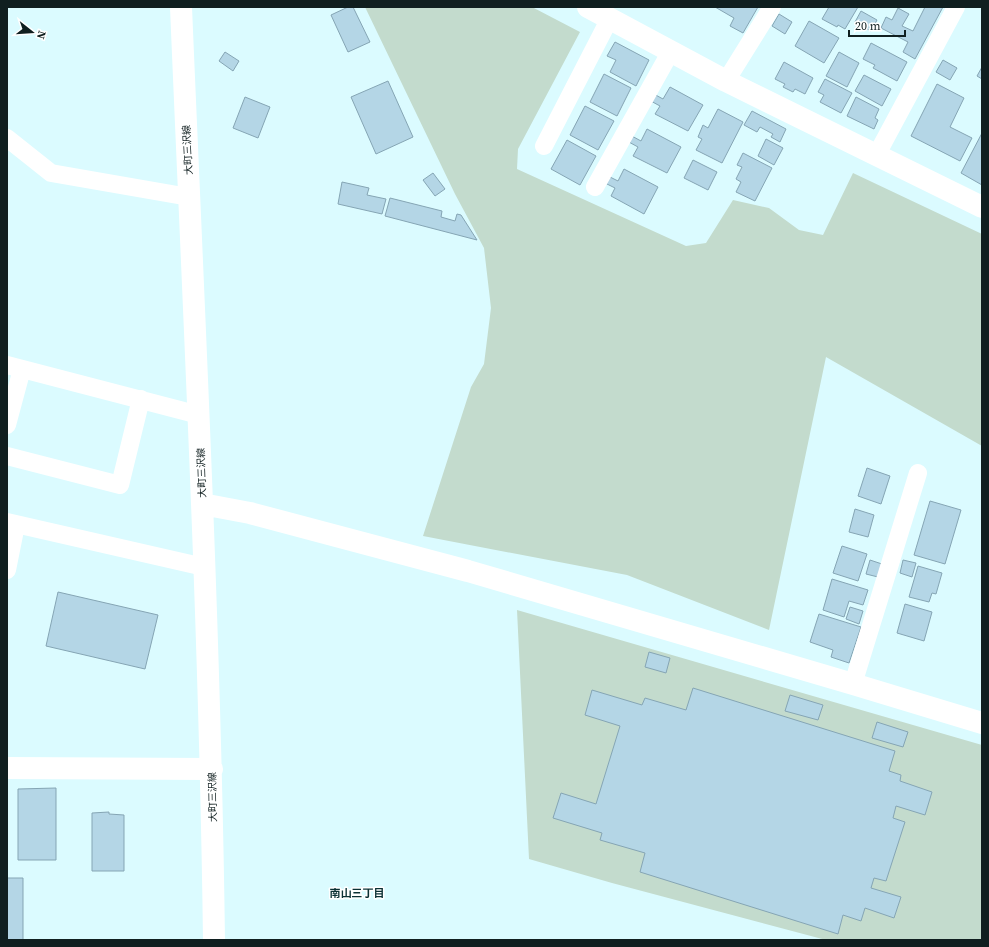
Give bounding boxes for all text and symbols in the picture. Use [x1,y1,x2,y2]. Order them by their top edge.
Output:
north arrow [12,12,52,52]
scale bar [849,12,905,38]
text: 20 m [855,18,881,34]
text: N [33,29,49,41]
street label: 大町三沢線 [180,125,195,175]
street label: 大町三沢線 [194,448,209,498]
street label: 大町三沢線 [206,772,219,822]
district label: 南山三丁目 [330,886,385,901]

